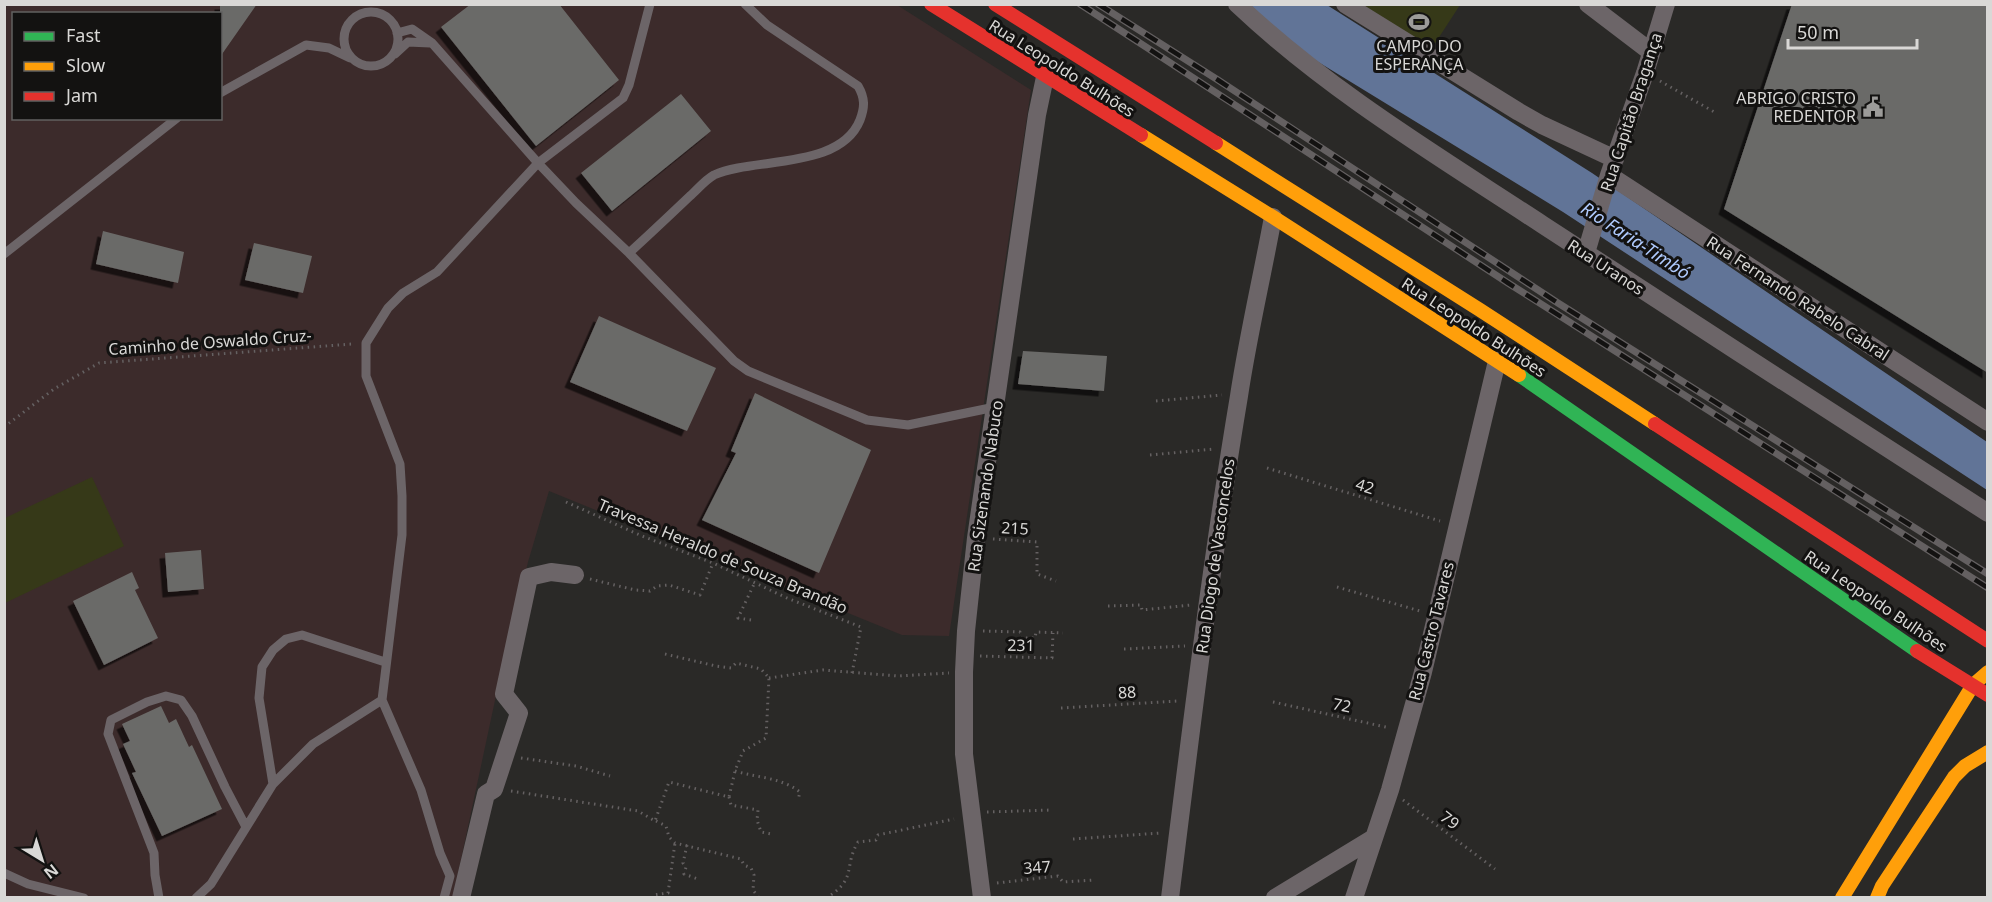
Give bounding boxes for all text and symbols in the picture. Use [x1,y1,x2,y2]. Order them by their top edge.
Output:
sports icon: CAMPO DO ESPERANÇA [1407,10,1431,34]
legend [12,12,222,120]
scale bar [1788,12,1917,50]
street label: Rua Leopoldo Bulhões [985,14,1139,122]
text: 50 m [1797,20,1839,44]
text: Fast [66,23,101,47]
street label: Rua Capitão Bragança [1595,30,1667,194]
place label: CAMPO DO ESPERANÇA [1375,35,1464,75]
text: Slow [66,53,105,77]
text: Jam [64,83,98,107]
place label: ABRIGO CRISTO REDENTOR [1736,87,1856,127]
public building icon: ABRIGO CRISTO REDENTOR [1861,95,1885,119]
water label: Rio Faria-Timbó [1577,196,1695,284]
street label: Rua Fernando Rabelo Cabral [1703,231,1893,365]
street label: Rua Uranos [1563,234,1649,300]
street label: Rua Leopoldo Bulhões [1398,272,1550,382]
street label: Caminho de Oswaldo Cruz- [108,324,312,360]
street label: Rua Sizenando Nabuco [962,399,1008,573]
street label: Rua Diogo de Vasconcelos [1190,457,1240,655]
street label: 42 [1353,473,1377,499]
street label: Travessa Heraldo de Souza Brandão [595,493,851,619]
street label: 215 [1001,516,1029,540]
street label: Rua Leopoldo Bulhões [1800,545,1952,657]
street label: Rua Castro Tavares [1403,559,1459,703]
street label: 231 [1007,634,1035,656]
street label: 88 [1117,681,1137,703]
street label: 72 [1331,692,1353,718]
street label: 79 [1436,806,1464,834]
north arrow [12,830,72,890]
street label: 347 [1023,855,1051,879]
text: N [39,859,63,884]

